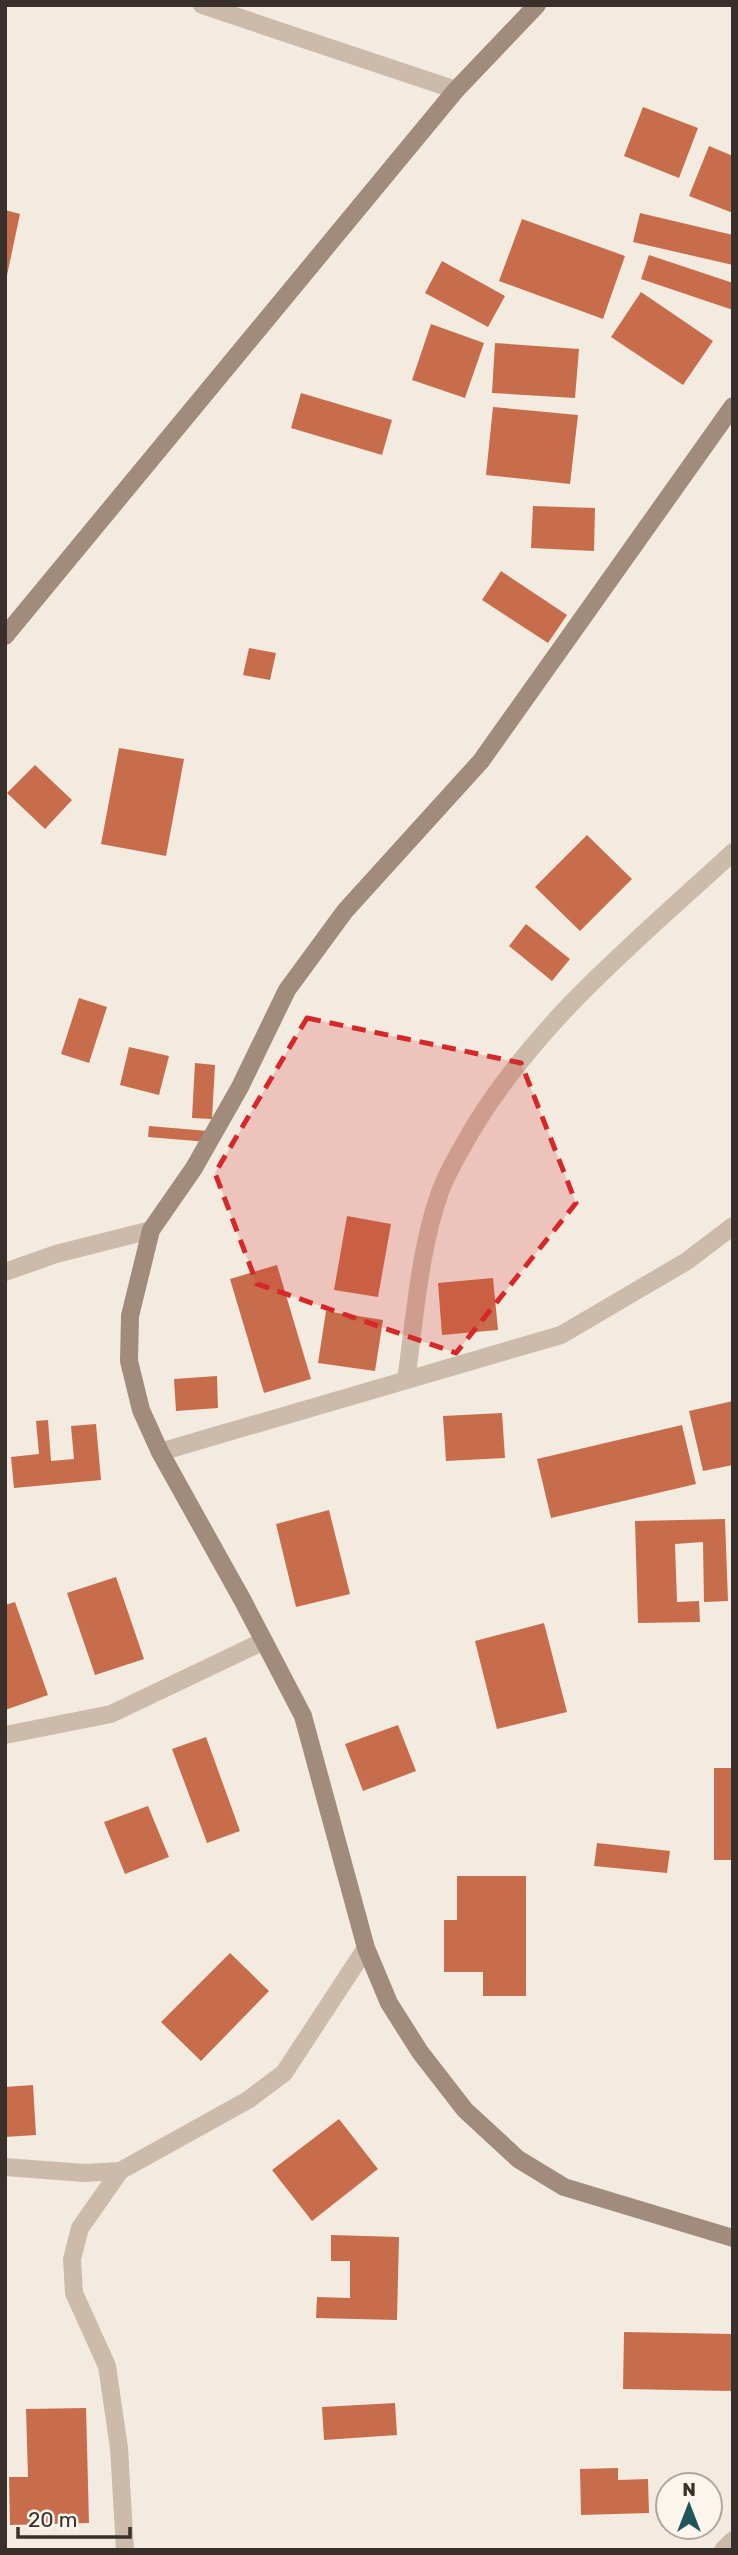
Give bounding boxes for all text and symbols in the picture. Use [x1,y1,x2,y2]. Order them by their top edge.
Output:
north arrow [654,2471,724,2541]
text: N [682,2478,696,2501]
scale bar [18,2496,130,2540]
text: 20 m [28,2507,77,2532]

